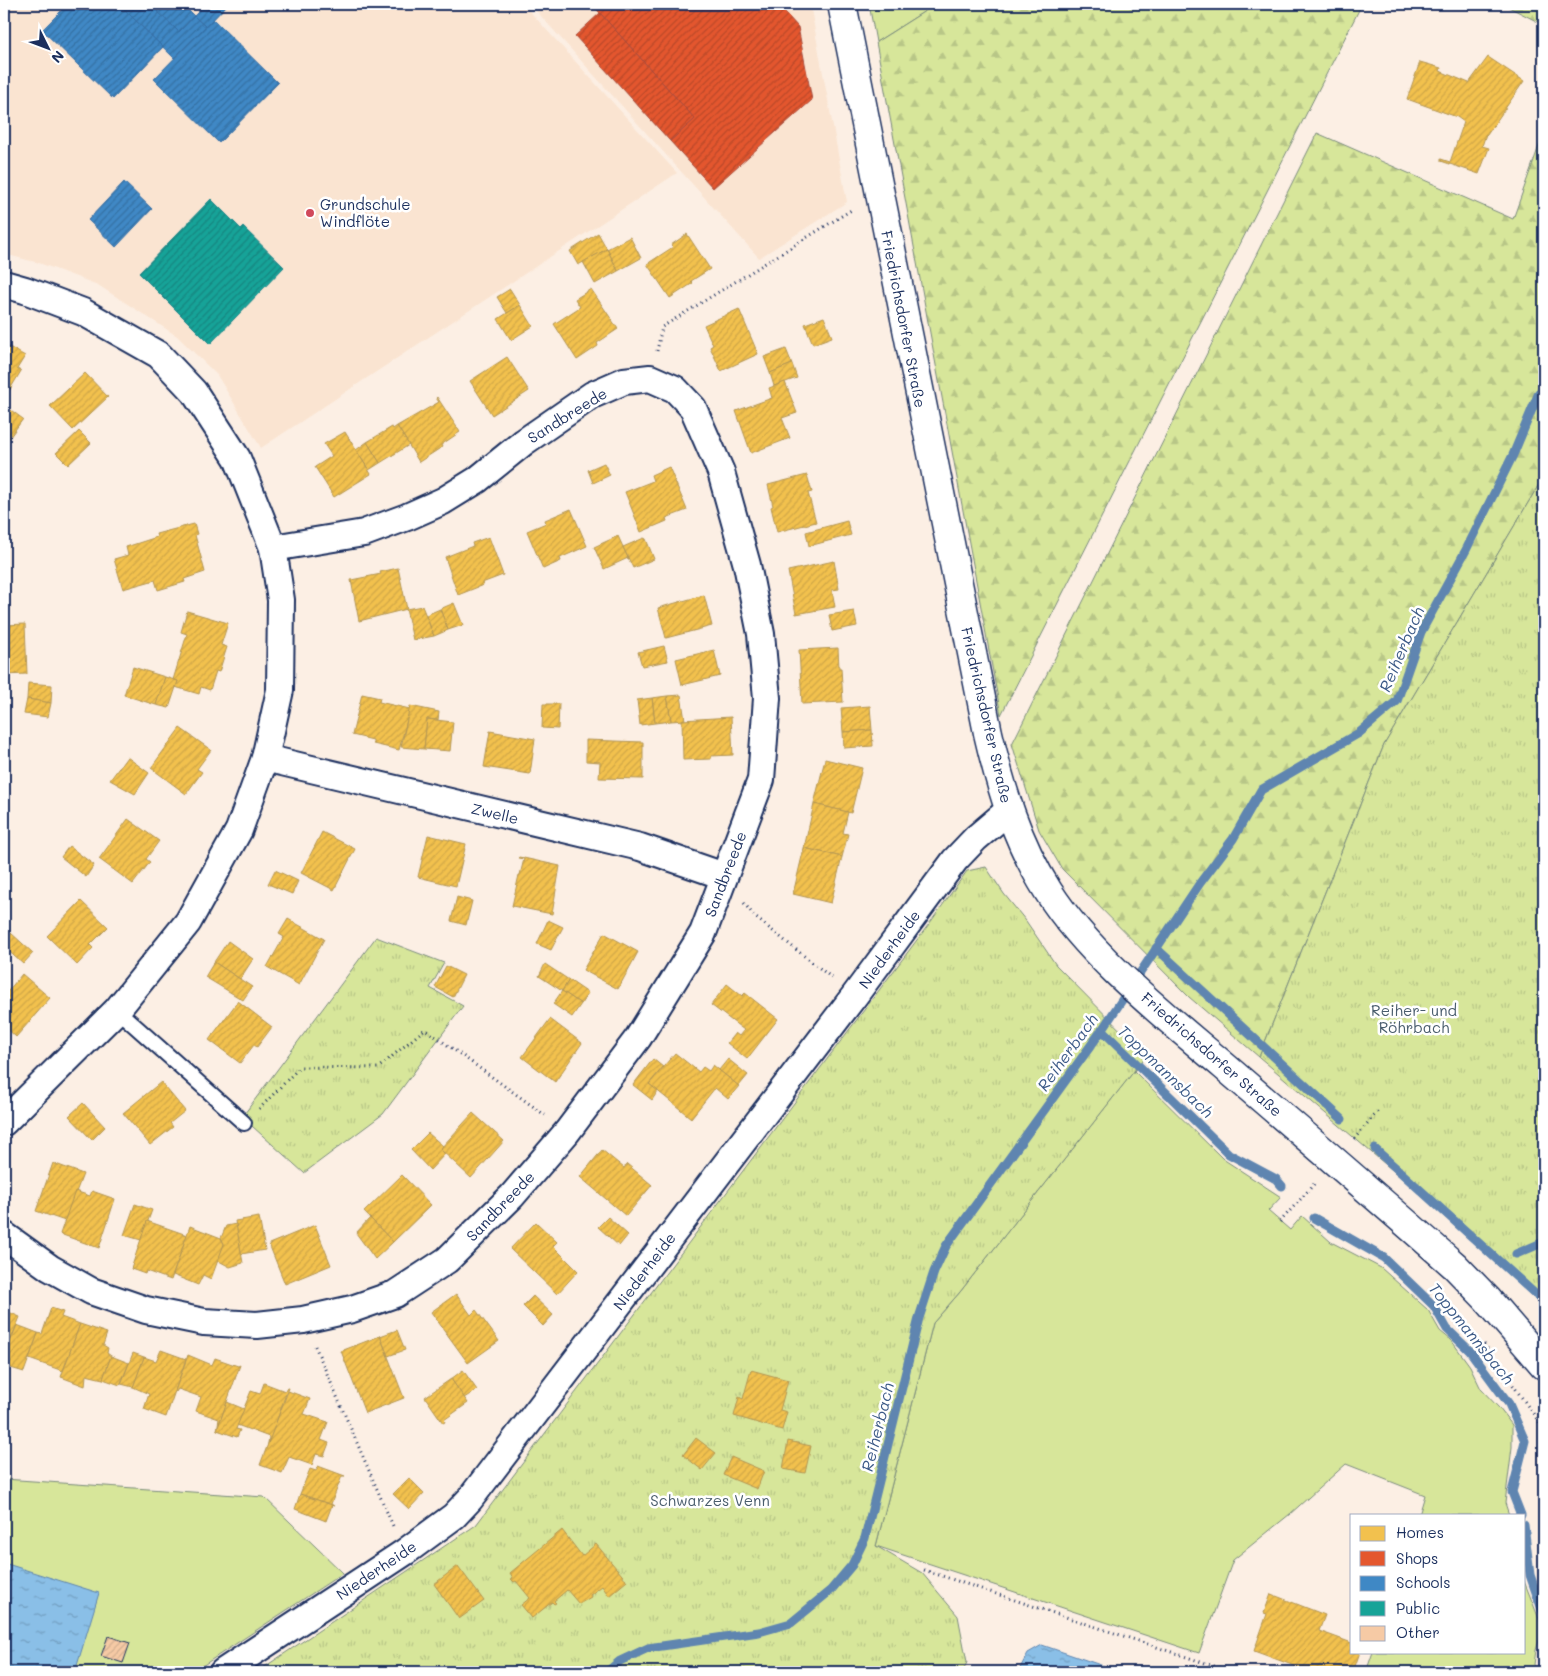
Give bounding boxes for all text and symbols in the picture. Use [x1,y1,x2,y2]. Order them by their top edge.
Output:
north arrow [22,22,72,72]
text: N [47,47,69,67]
place label: Grundschule Windflöte [320,194,411,231]
marker: Grundschule Windflöte [304,207,316,219]
street label: Friedrichsdorfer Straße [877,229,931,409]
street label: Sandbreede [524,383,610,447]
water label: Reiherbach [1374,603,1428,695]
street label: Friedrichsdorfer Straße [957,625,1017,805]
street label: Zwelle [469,798,521,828]
street label: Sandbreede [700,828,750,920]
street label: Niederheide [854,906,924,992]
street label: Friedrichsdorfer Straße [1137,987,1287,1121]
park label: Reiher- und Röhrbach [1371,1000,1457,1037]
water label: Reiherbach [1032,1009,1102,1095]
water label: Toppmannsbach [1114,1020,1218,1122]
street label: Sandbreede [462,1167,538,1245]
street label: Niederheide [608,1228,680,1314]
water label: Toppmannsbach [1425,1278,1519,1388]
water label: Reiherbach [856,1381,898,1473]
park label: Schwarzes Venn [650,1490,770,1510]
legend [1350,1514,1526,1654]
text: Homes [1396,1522,1444,1542]
street label: Niederheide [332,1536,420,1604]
text: Shops [1396,1548,1438,1568]
text: Schools [1396,1572,1451,1592]
text: Public [1396,1598,1440,1618]
text: Other [1396,1622,1440,1642]

